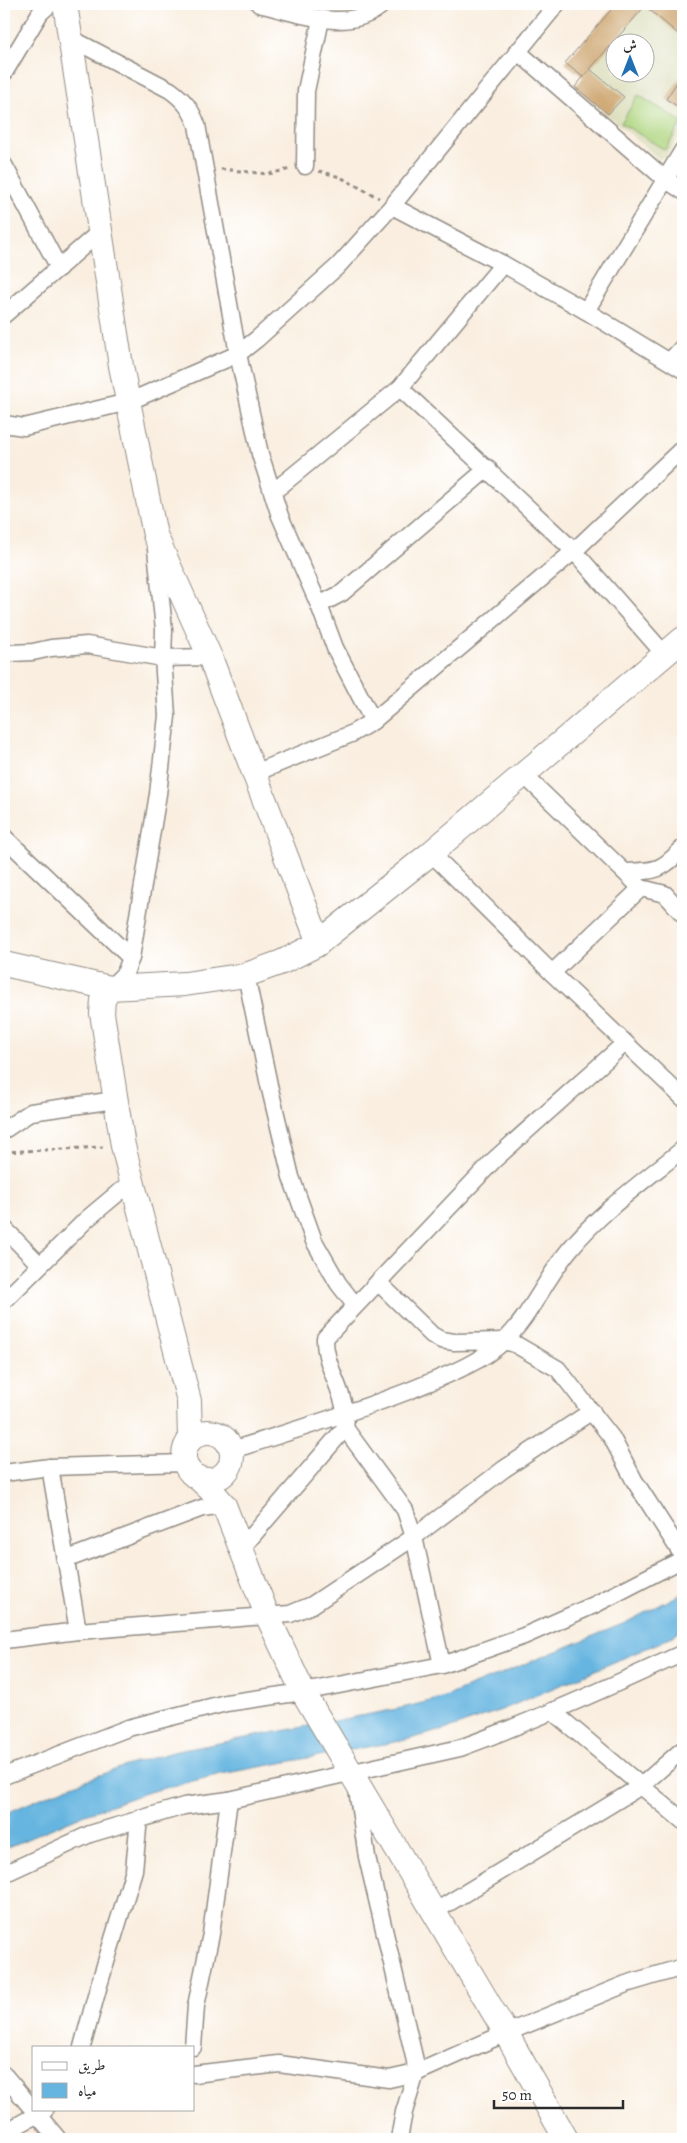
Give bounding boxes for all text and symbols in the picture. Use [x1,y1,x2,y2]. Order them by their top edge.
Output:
north arrow [604,32,654,82]
text: ش [623,36,637,55]
legend [32,2046,195,2110]
text: طريق [78,2055,105,2075]
scale bar [494,2078,623,2110]
text: مياه [78,2081,96,2101]
text: 50 m [502,2085,532,2105]

